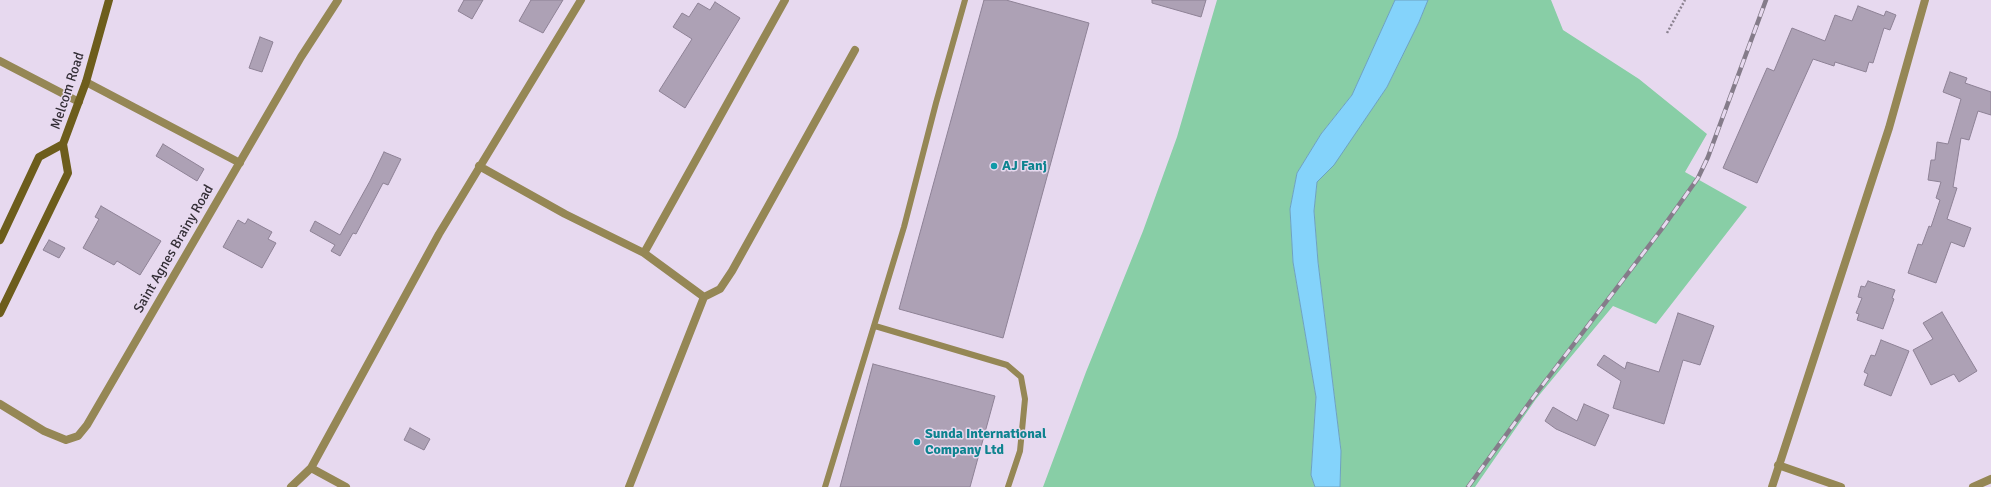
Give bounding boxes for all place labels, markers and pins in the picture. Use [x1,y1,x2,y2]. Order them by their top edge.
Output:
place label: AJ Fanj [1002,158,1047,174]
marker: AJ Fanj [989,161,999,171]
place label: Sunda International Company Ltd [925,426,1046,458]
marker: Sunda International Company Ltd [912,437,922,447]

